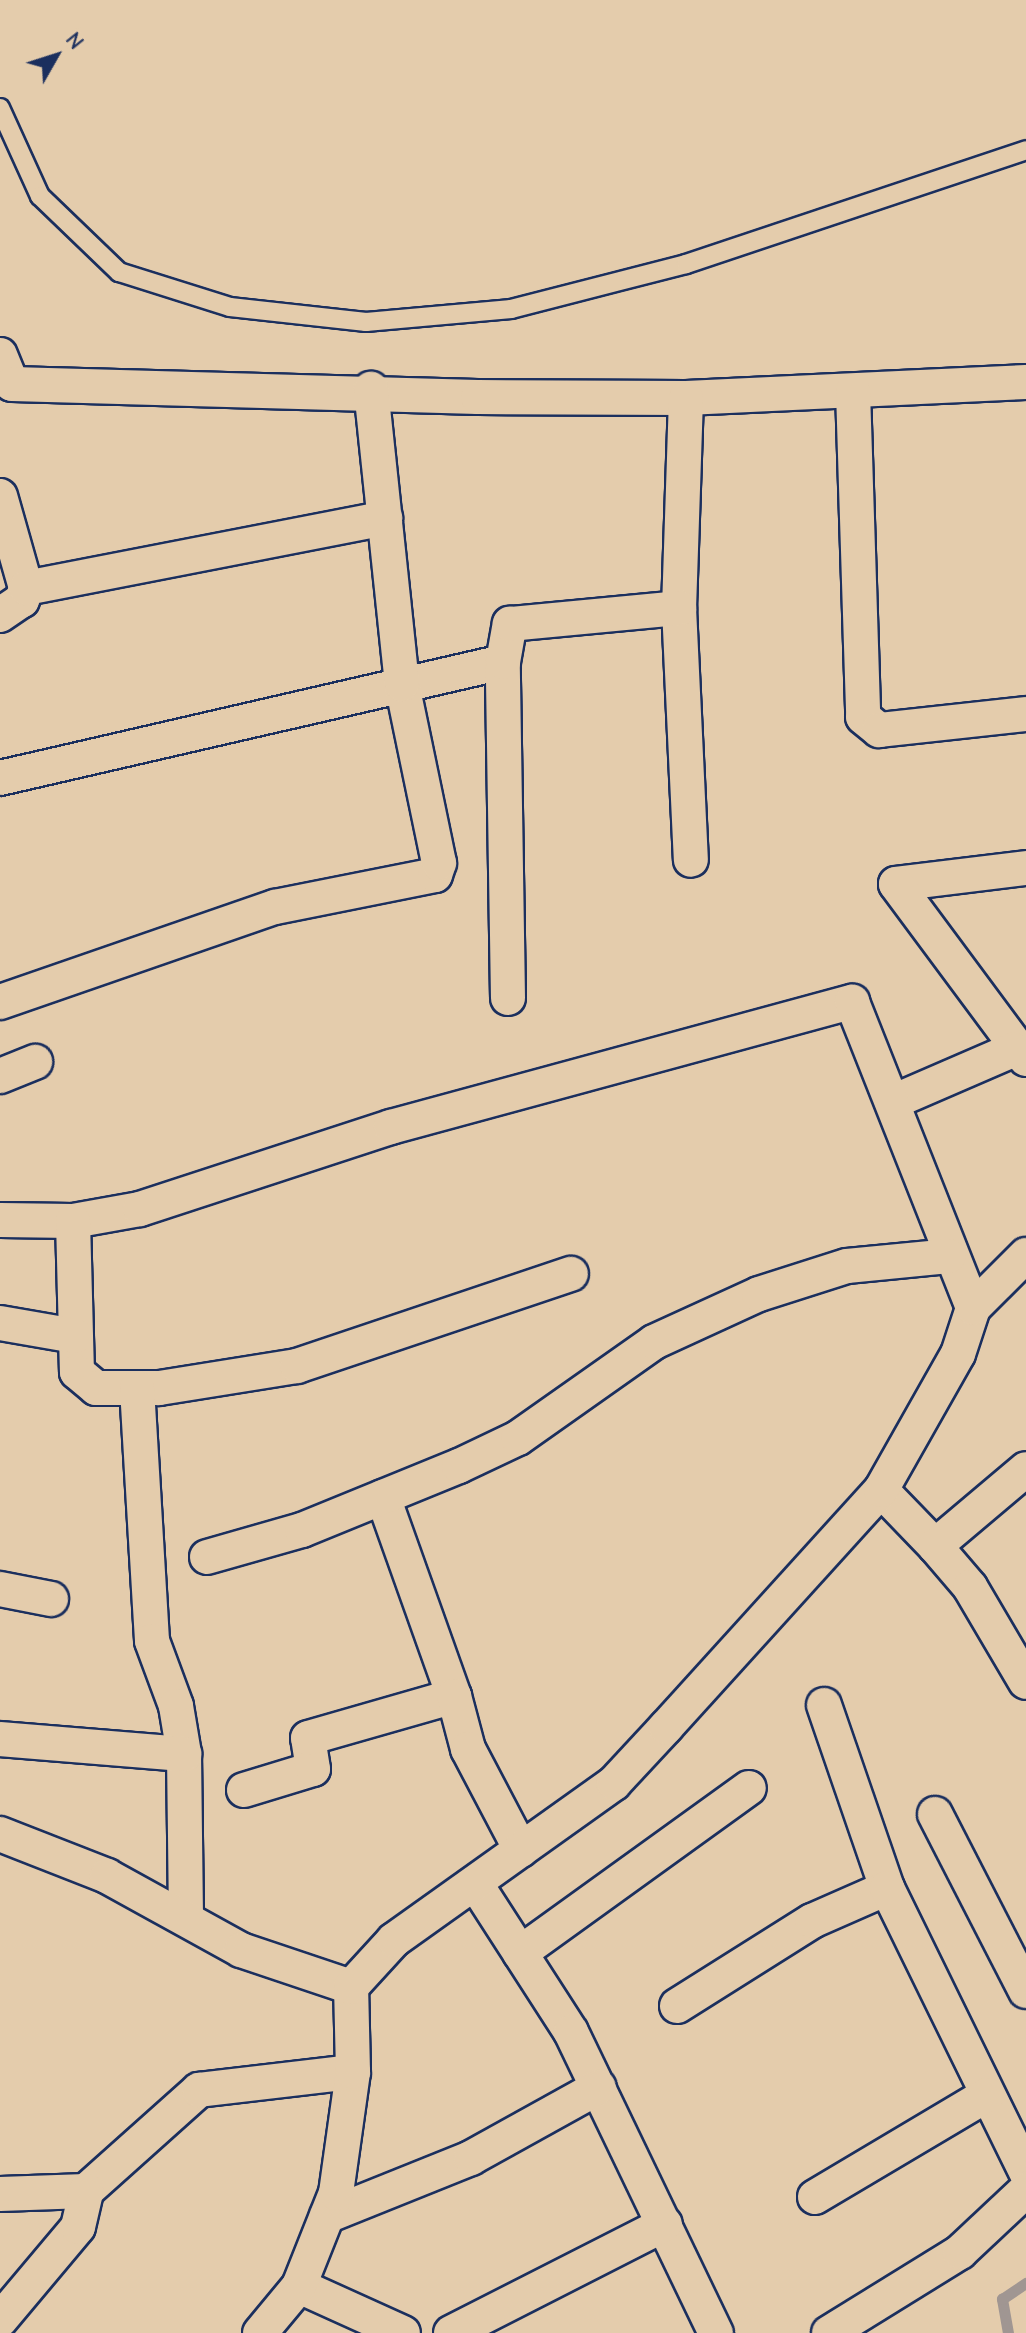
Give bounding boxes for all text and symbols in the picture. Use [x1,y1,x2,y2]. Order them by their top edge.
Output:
north arrow [16,16,96,96]
text: N [60,27,89,55]

